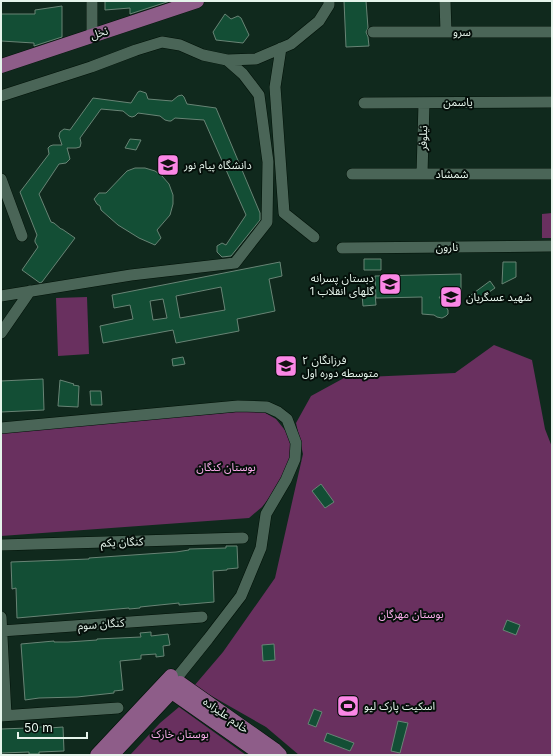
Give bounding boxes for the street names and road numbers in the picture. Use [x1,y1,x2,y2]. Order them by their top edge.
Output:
street label: نخل [88,24,110,42]
street label: سرو [453,25,471,39]
street label: یاسمن [443,95,473,109]
street label: نیلوفر [416,125,430,152]
street label: شمشاد [436,167,469,181]
street label: نارون [436,240,458,254]
street label: کنگان یکم [100,534,144,552]
street label: کنگان سوم [77,615,125,634]
street label: خادم علیزاده [200,694,252,737]

